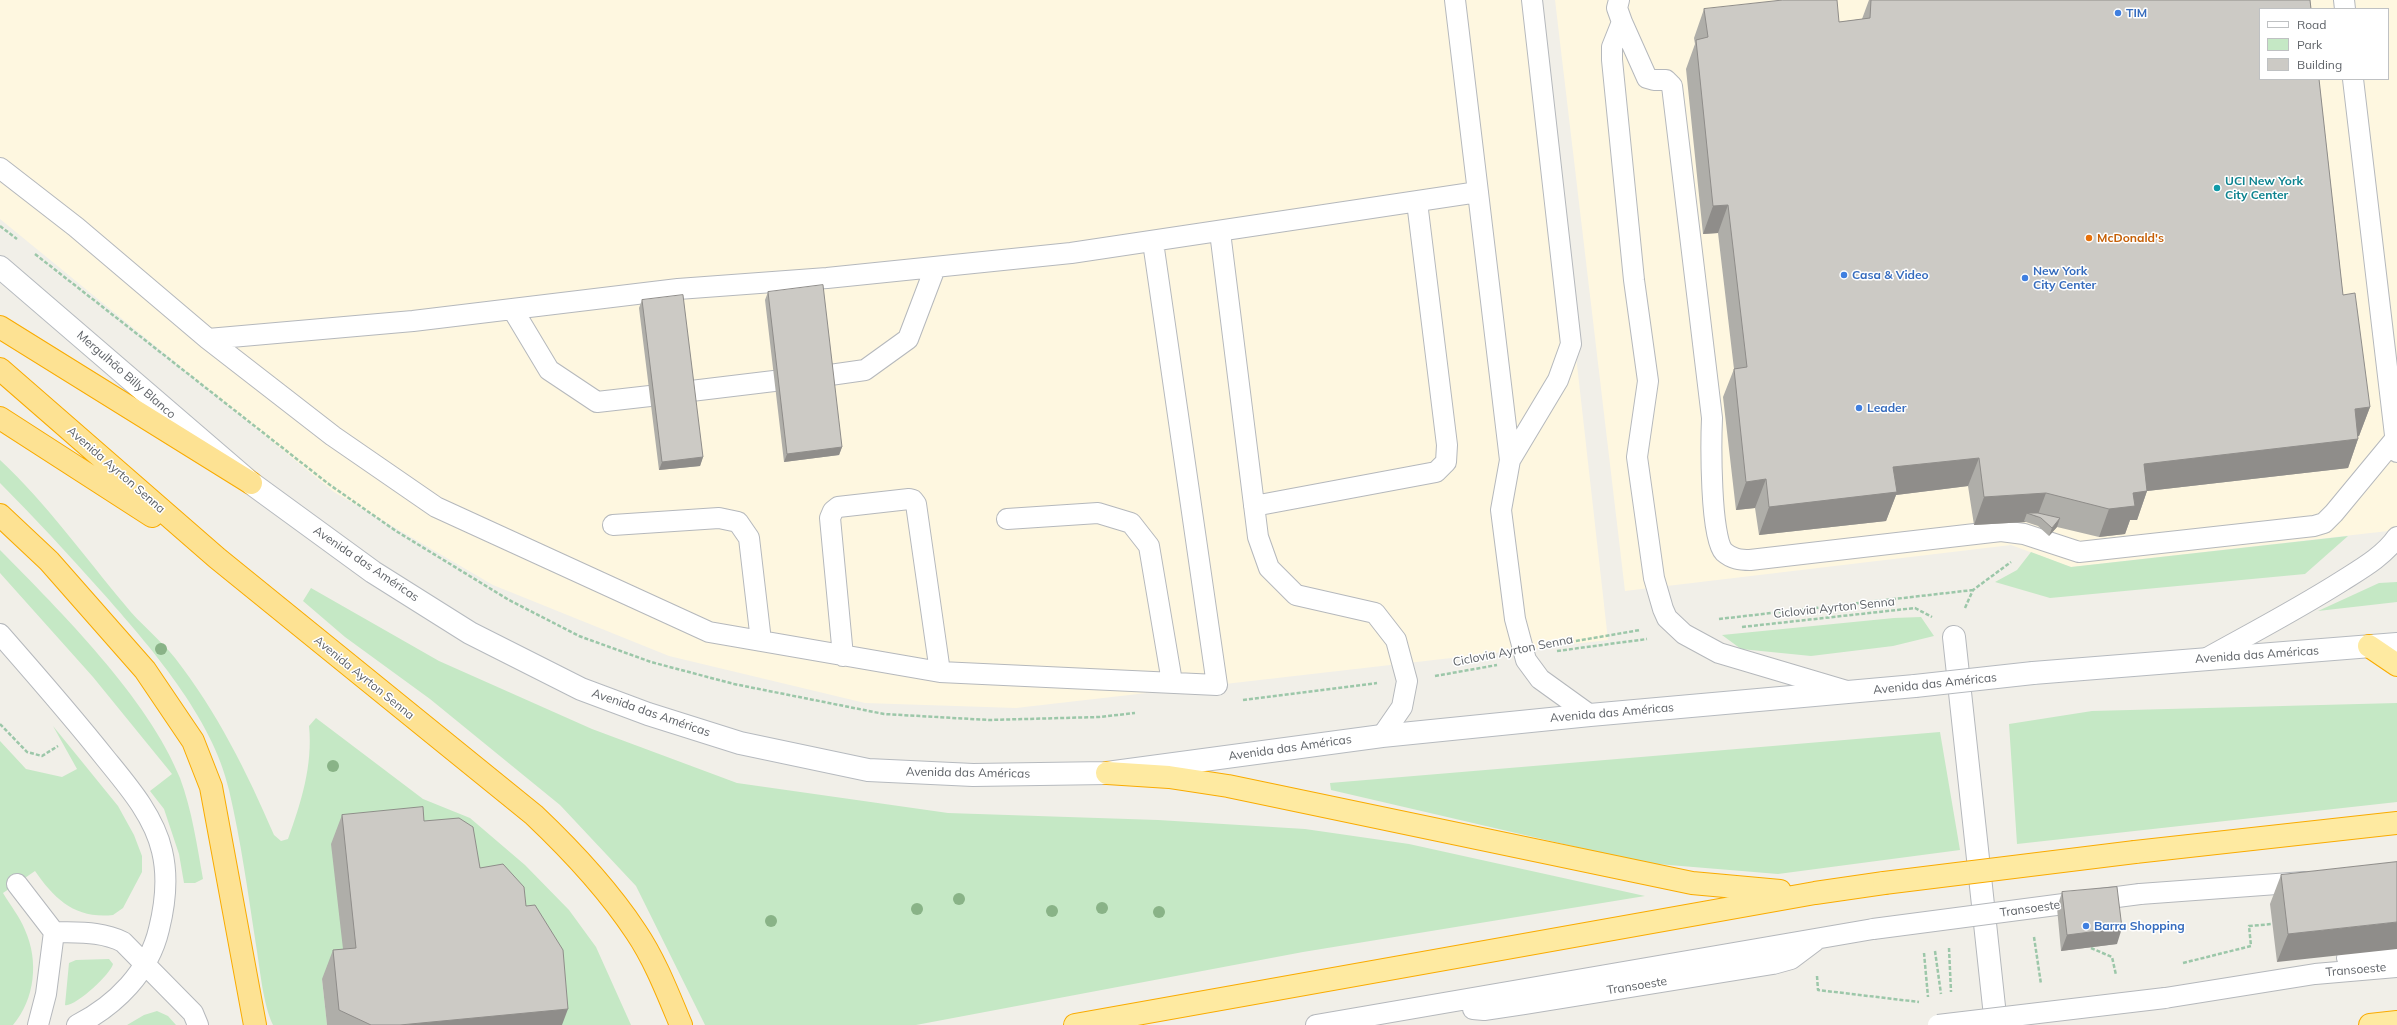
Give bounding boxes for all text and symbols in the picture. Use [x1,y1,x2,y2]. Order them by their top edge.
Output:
place label: TIM [2126,6,2147,20]
marker: TIM [2113,8,2123,18]
legend [2259,8,2389,80]
text: Road [2297,17,2326,32]
text: Park [2297,37,2322,52]
text: Building [2297,57,2342,72]
place label: UCI New York City Center [2225,174,2303,202]
marker: UCI New York City Center [2212,183,2222,193]
place label: McDonald's [2097,231,2164,245]
marker: McDonald's [2084,233,2094,243]
place label: New York City Center [2033,264,2096,292]
place label: Casa & Video [1852,268,1929,282]
marker: Casa & Video [1839,270,1849,280]
marker: New York City Center [2020,273,2030,283]
street label: Mergulhão Billy Blanco [74,328,178,422]
place label: Leader [1867,401,1906,415]
marker: Leader [1854,403,1864,413]
street label: Avenida Ayrton Senna [64,424,168,516]
street label: Avenida das Américas [310,523,422,605]
street label: Ciclovia Ayrton Senna [1773,594,1895,622]
street label: Ciclovia Ayrton Senna [1452,632,1574,670]
street label: Avenida Ayrton Senna [311,633,417,723]
street label: Avenida das Américas [2194,643,2320,667]
street label: Avenida das Américas [1872,670,1998,698]
street label: Avenida das Américas [590,686,712,740]
street label: Avenida das Américas [1549,700,1675,726]
street label: Avenida das Américas [1227,732,1353,764]
street label: Avenida das Américas [906,765,1030,781]
street label: Transoeste [1999,898,2061,920]
place label: Barra Shopping [2094,919,2185,933]
marker: Barra Shopping [2081,921,2091,931]
street label: Transoeste [2325,960,2387,980]
street label: Transoeste [1606,974,1668,998]

